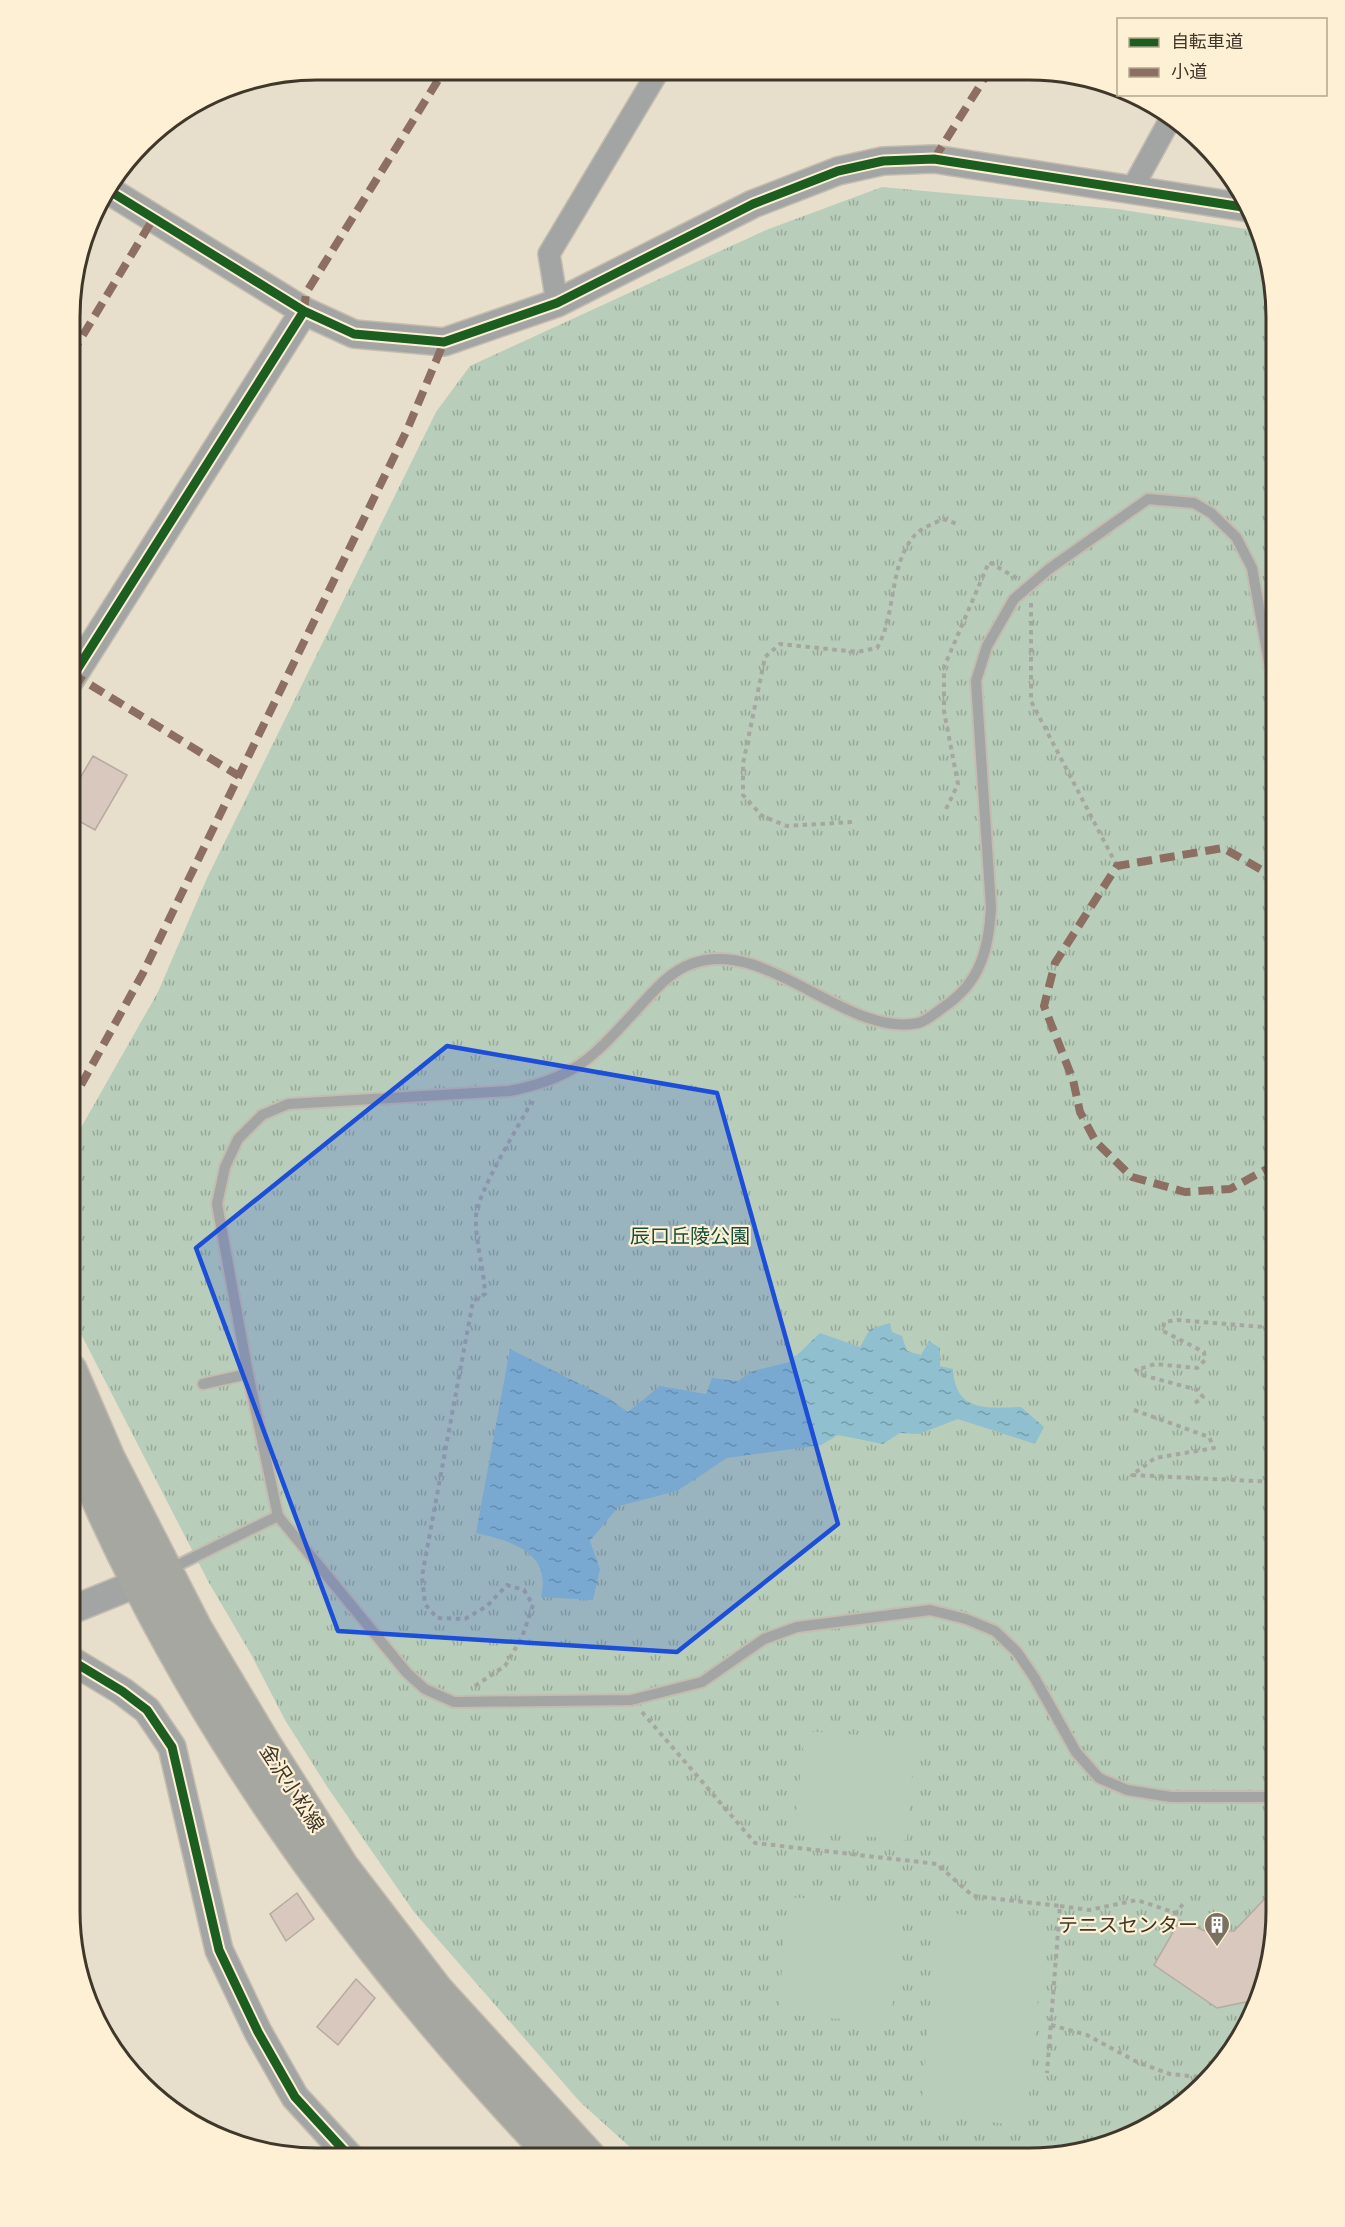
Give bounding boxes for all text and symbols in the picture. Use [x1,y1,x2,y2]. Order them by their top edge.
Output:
legend [1117,18,1327,96]
text: 自転車道 [1171,29,1243,53]
text: 小道 [1171,59,1207,83]
park label: 辰口丘陵公園 [630,1222,750,1249]
street label: 金沢小松線 [254,1738,331,1837]
building icon: テニスセンター [1202,1910,1232,1948]
place label: テニスセンター [1058,1911,1198,1938]

